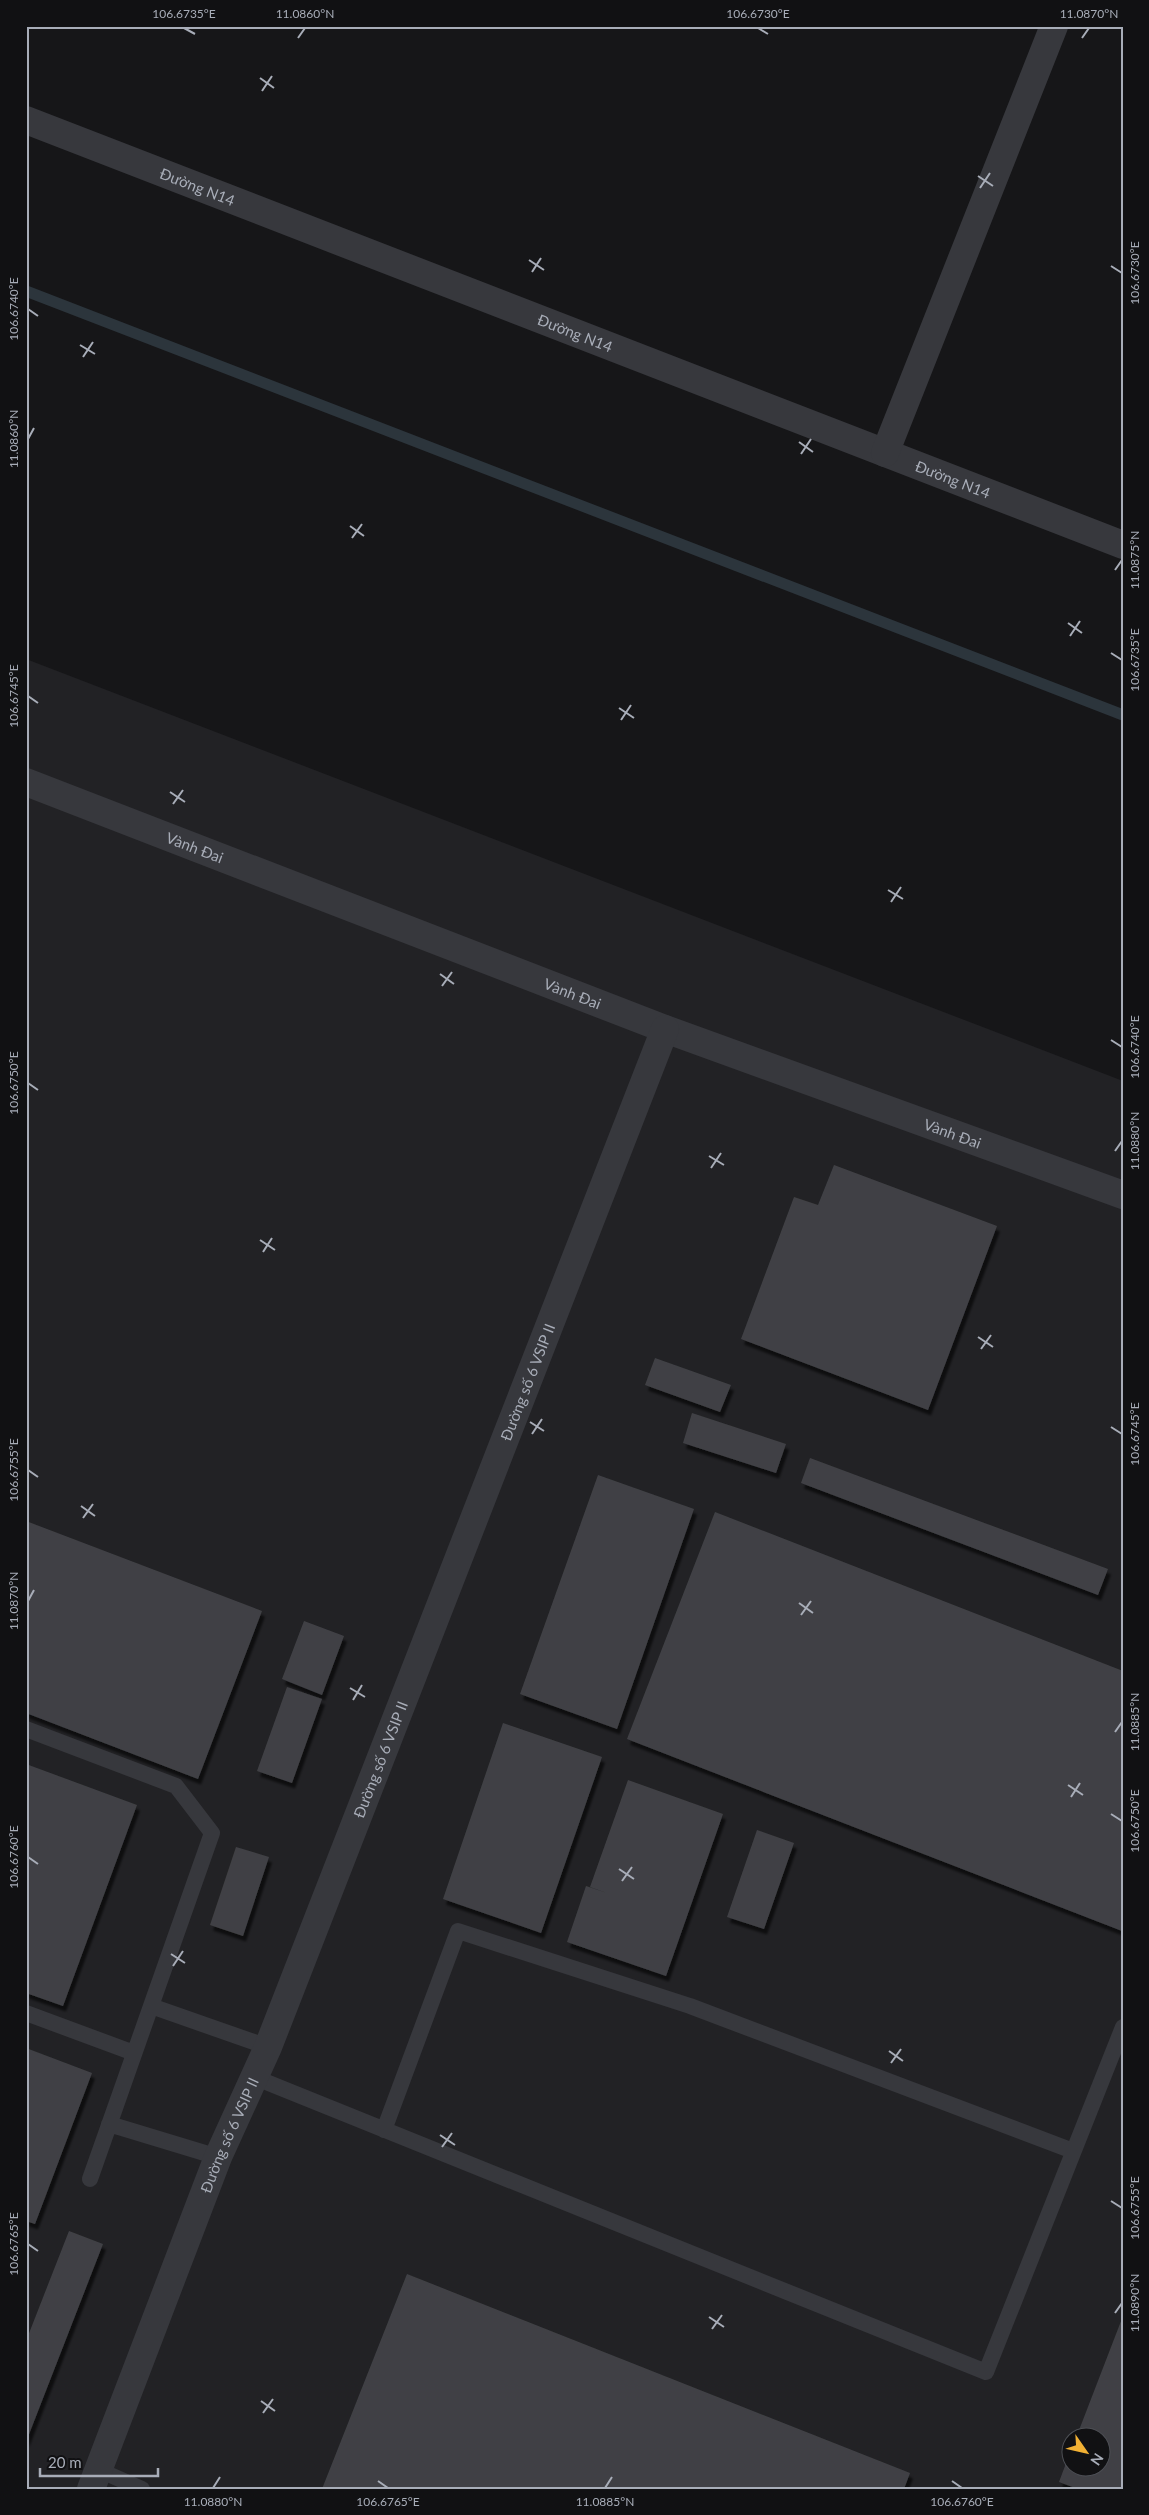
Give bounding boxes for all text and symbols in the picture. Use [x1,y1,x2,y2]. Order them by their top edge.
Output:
text: 106.6735°E [152,6,216,21]
text: 11.0860°N [276,6,334,21]
text: 106.6730°E [726,6,790,21]
text: 11.0870°N [1060,6,1118,21]
street label: Đường N14 [158,164,238,209]
text: 106.6730°E [1127,241,1142,305]
text: 106.6740°E [6,277,21,341]
street label: Đường N14 [535,310,616,356]
text: 11.0860°N [6,410,21,468]
street label: Đường N14 [913,456,993,502]
text: 11.0875°N [1127,531,1142,589]
text: 106.6735°E [1127,628,1142,692]
text: 106.6745°E [6,664,21,728]
street label: Vành Đai [164,828,226,866]
street label: Vành Đai [541,974,604,1012]
text: 106.6740°E [1127,1015,1142,1079]
text: 106.6750°E [6,1051,21,1115]
text: 11.0880°N [1127,1112,1142,1170]
street label: Vành Đai [921,1115,984,1152]
street label: Đường số 6 VSIP II [496,1321,558,1443]
text: 106.6745°E [1127,1402,1142,1466]
text: 106.6755°E [6,1438,21,1502]
text: 11.0870°N [6,1572,21,1630]
text: 11.0885°N [1127,1693,1142,1751]
street label: Đường số 6 VSIP II [349,1698,411,1820]
text: 106.6750°E [1127,1789,1142,1853]
text: 106.6760°E [6,1825,21,1889]
street label: Đường số 6 VSIP II [196,2074,262,2195]
text: 106.6755°E [1127,2176,1142,2240]
text: 106.6765°E [6,2212,21,2276]
text: 11.0890°N [1127,2274,1142,2332]
north arrow [1062,2428,1112,2478]
scale bar [40,2445,158,2477]
text: N [1087,2450,1107,2469]
text: 20 m [48,2453,82,2471]
text: 11.0880°N [184,2494,242,2509]
text: 106.6765°E [356,2494,420,2509]
text: 11.0885°N [576,2494,634,2509]
text: 106.6760°E [930,2494,994,2509]

